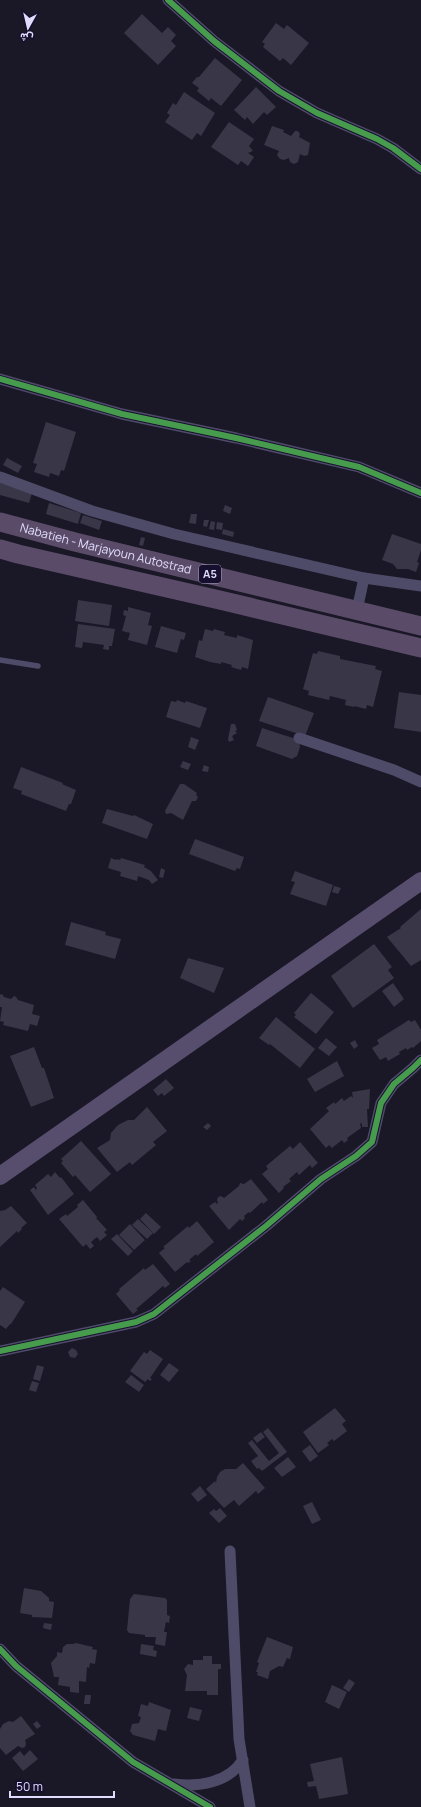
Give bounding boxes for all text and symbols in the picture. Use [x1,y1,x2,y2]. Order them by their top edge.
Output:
north arrow [8,8,48,48]
text: ش [19,30,34,47]
street label: Nabatieh - Marjayoun Autostrad [18,519,193,578]
road number: A5 [199,565,221,583]
scale bar [10,1773,114,1799]
text: 50 m [16,1778,43,1795]

